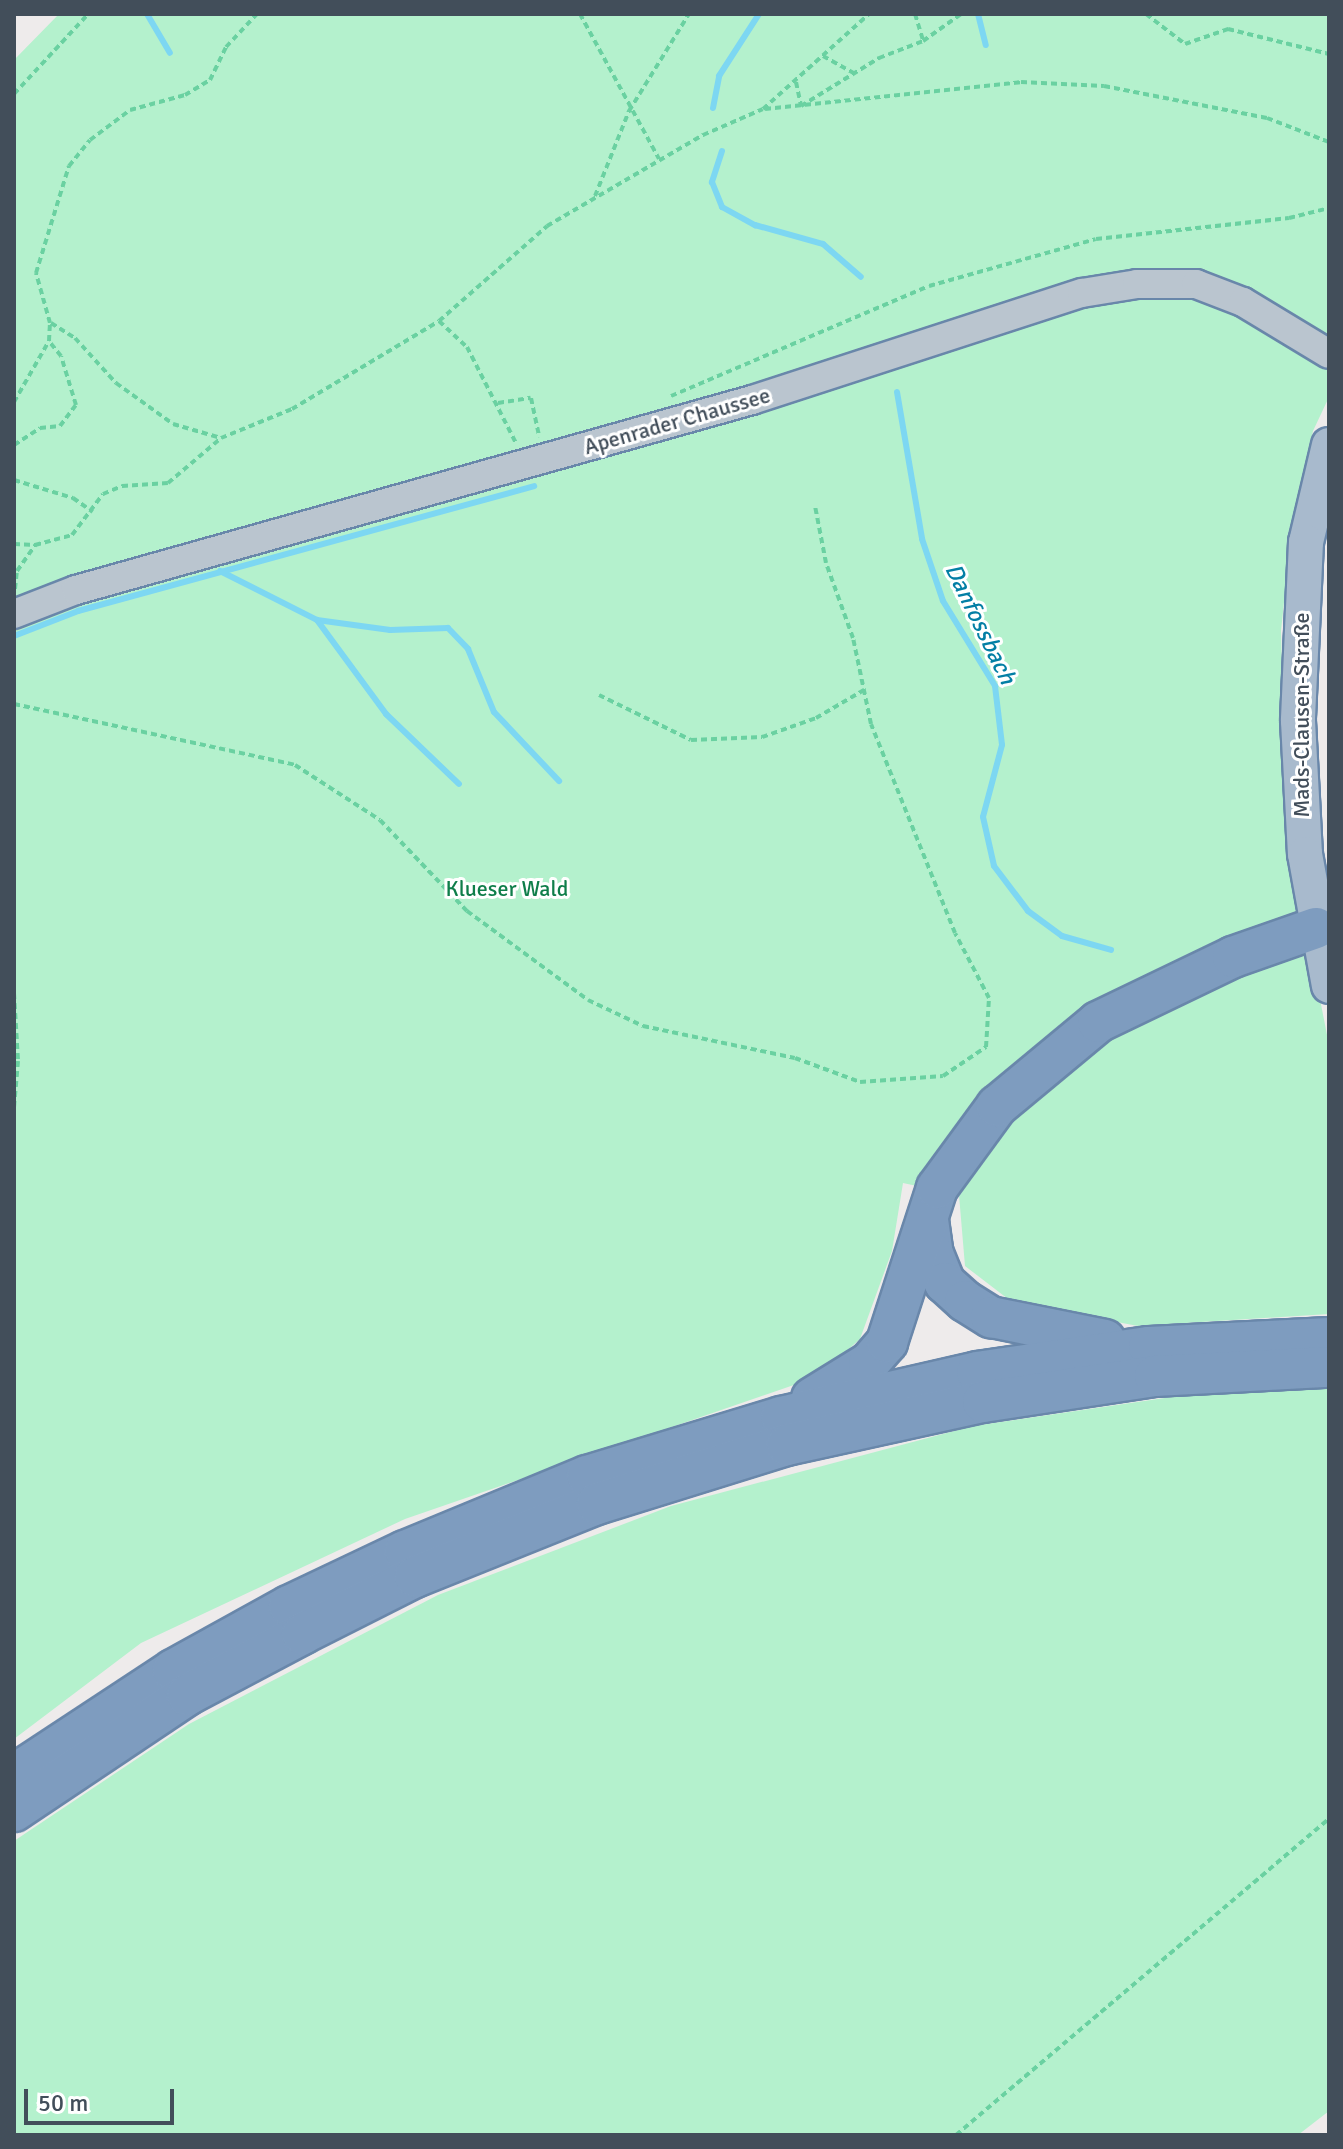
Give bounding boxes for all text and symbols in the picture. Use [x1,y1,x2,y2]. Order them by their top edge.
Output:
street label: Apenrader Chaussee [581,382,773,460]
water label: Danfossbach [938,559,1022,689]
street label: Mads-Clausen-Straße [1289,613,1315,817]
park label: Klueser Wald [446,876,568,902]
scale bar [28,2073,178,2123]
text: 50 m [38,2088,88,2118]

